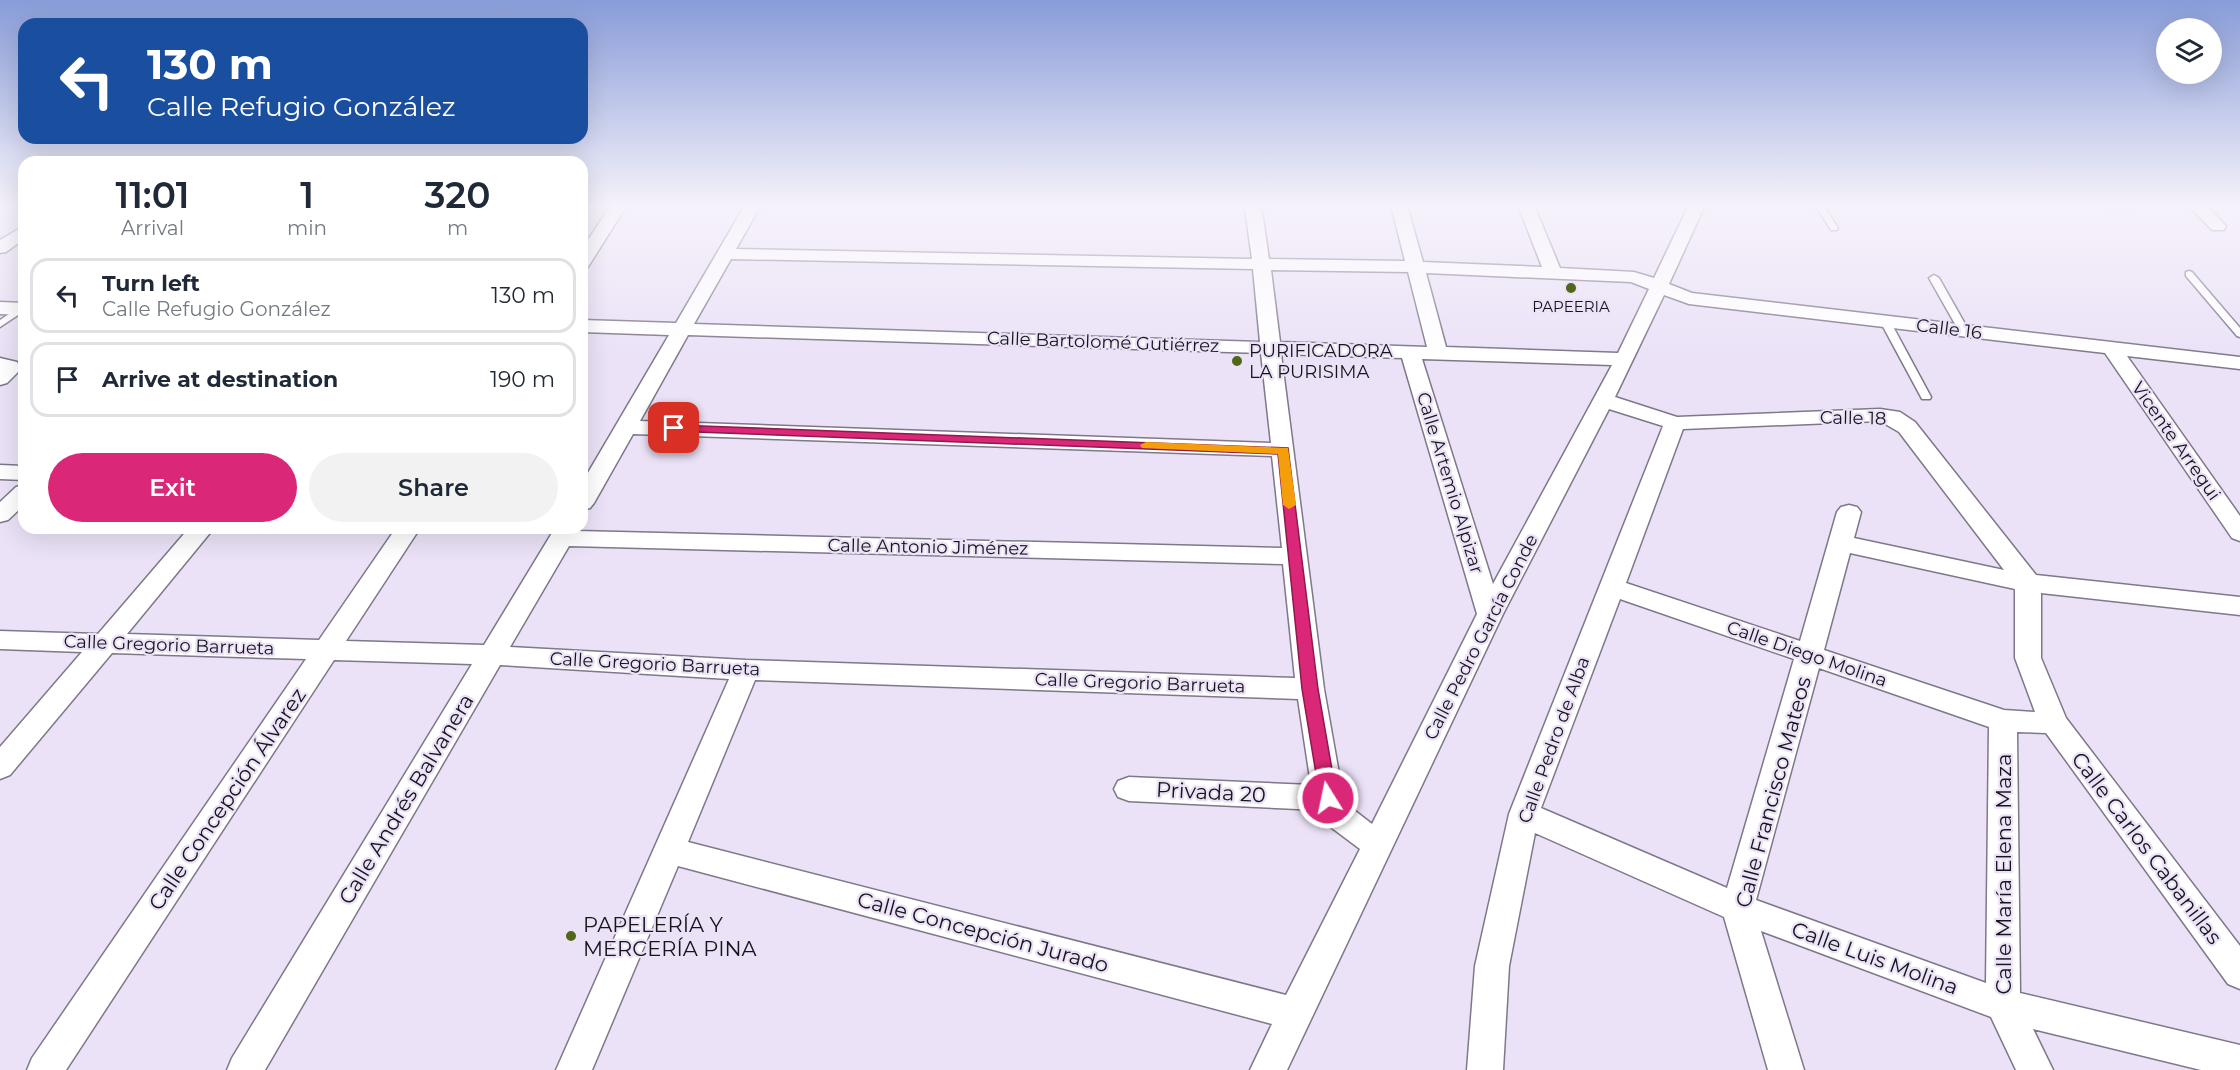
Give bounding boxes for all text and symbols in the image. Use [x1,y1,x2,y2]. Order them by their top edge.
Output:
map controls [2156,18,2222,84]
button: layers [2156,18,2222,84]
text: 130 m [147,38,273,90]
icon: left [48,42,126,120]
text: Calle Refugio González [147,90,456,123]
text: 11:01 [115,173,190,217]
text: 1 [300,173,314,217]
text: 320 [425,173,491,217]
text: Arrival [121,216,184,240]
text: min [287,216,327,240]
text: m [447,216,468,240]
text: Turn left [102,270,200,297]
icon: left [51,279,84,312]
marker: PAPEERIA [1564,281,1578,295]
text: 130 m [491,282,555,309]
text: Calle Refugio González [102,297,331,321]
place label: PAPEERIA [1532,297,1610,316]
street label: Calle 16 [1915,314,1983,344]
street label: Calle Bartolomé Gutiérrez [987,327,1219,357]
place label: PURIFICADORA LA PURISIMA [1249,340,1393,383]
marker: PURIFICADORA LA PURISIMA [1230,354,1244,368]
icon: arrive [51,363,84,396]
text: Arrive at destination [102,366,338,393]
text: 190 m [490,366,555,393]
street label: Vicente Arregui [2127,377,2225,505]
street label: Calle Artemio Alpizar [1412,390,1488,576]
pin [648,402,699,453]
street label: Calle 18 [1820,406,1886,430]
icon: arrive [657,411,690,444]
button: Exit [48,453,297,522]
button: Share [309,453,558,522]
street label: Calle Pedro García Conde [1419,530,1543,744]
street label: Calle Antonio Jiménez [827,534,1029,560]
street label: Calle Diego Molina [1724,616,1890,692]
street label: Calle Gregorio Barrueta [63,630,275,660]
street label: Calle Gregorio Barrueta [549,647,761,681]
street label: Calle Pedro de Alba [1514,654,1594,826]
street label: Calle Gregorio Barrueta [1034,668,1246,698]
street label: Calle Francisco Mateos [1730,674,1816,910]
street label: Calle Concepción Álvarez [143,683,311,915]
street label: Calle Andrés Balvanera [333,689,479,909]
street label: Calle Carlos Cabanillas [2067,747,2227,949]
street label: Calle María Elena Maza [1991,754,2016,994]
position arrow [1296,766,1360,830]
street label: Privada 20 [1156,777,1266,807]
street label: Calle Concepción Jurado [855,886,1111,978]
place label: PAPELERÍA Y MERCERÍA PINA [583,912,758,961]
street label: Calle Luis Molina [1788,916,1962,1000]
marker: PAPELERÍA Y MERCERÍA PINA [564,929,578,943]

